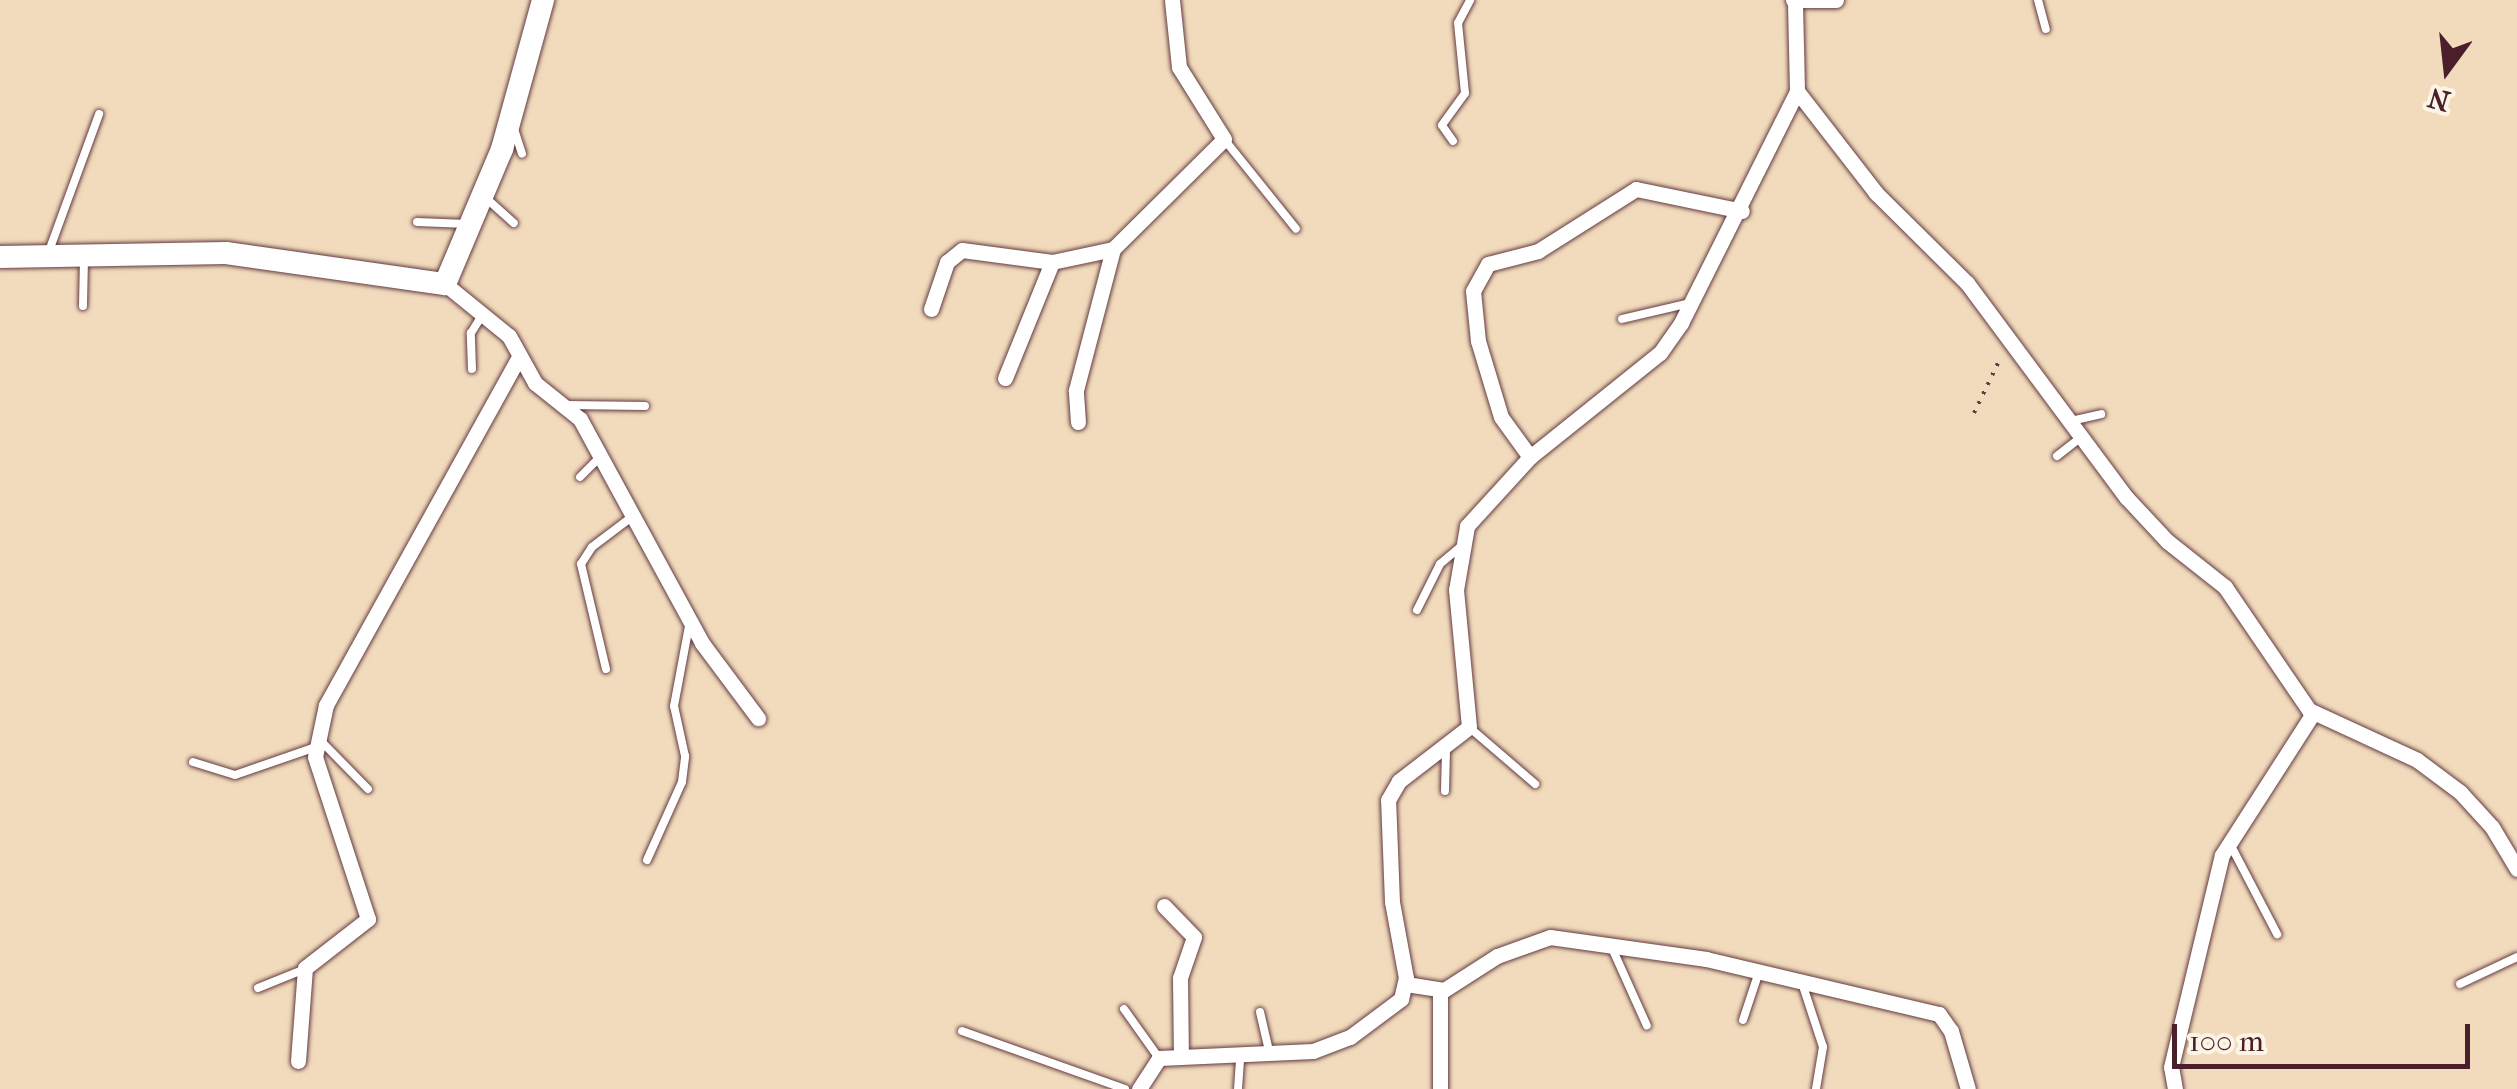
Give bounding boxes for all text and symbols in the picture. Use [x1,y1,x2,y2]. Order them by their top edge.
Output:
north arrow [2397,20,2497,120]
text: N [2425,81,2454,118]
scale bar [2177,1004,2474,1066]
text: 100 m [2189,1024,2264,1059]

